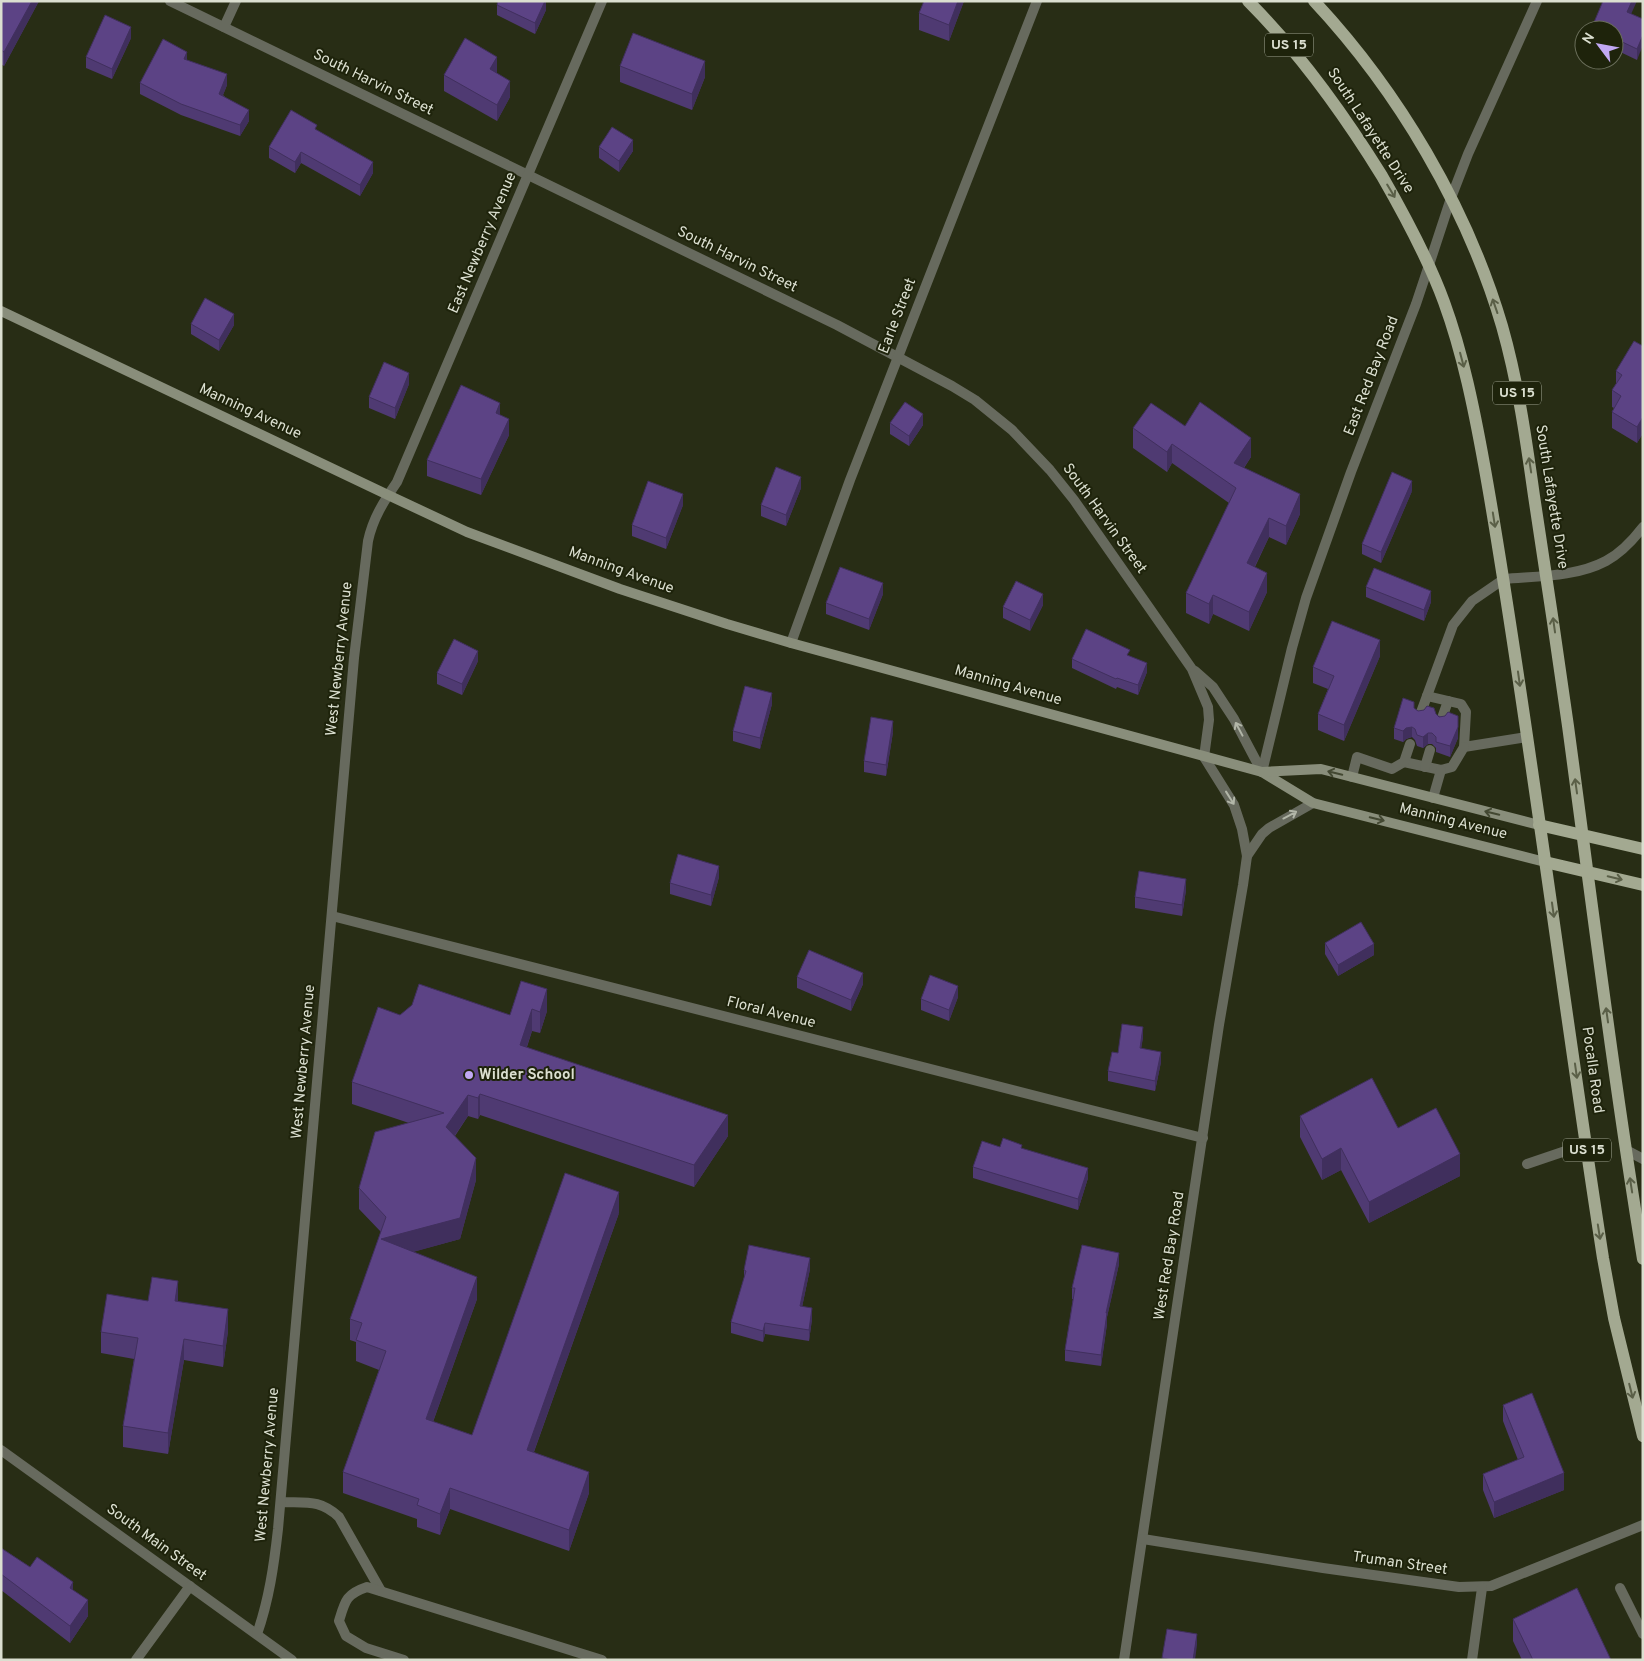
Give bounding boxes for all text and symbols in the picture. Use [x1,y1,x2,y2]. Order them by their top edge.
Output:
north arrow [1574,20,1624,70]
text: N [1579,30,1599,48]
road number: US 15 [1265,34,1313,56]
street label: South Harvin Street [310,46,436,120]
street label: South Lafayette Drive [1322,65,1418,197]
street label: East Newberry Avenue [445,169,521,317]
one-way arrow [1386,184,1396,198]
street label: South Harvin Street [674,223,800,297]
street label: Earle Street [875,275,921,357]
one-way arrow [1490,299,1499,315]
street label: East Red Bay Road [1340,313,1404,439]
one-way arrow [1458,352,1467,368]
street label: Manning Avenue [196,380,304,444]
road number: US 15 [1493,382,1541,404]
street label: South Lafayette Drive [1530,423,1572,571]
one-way arrow [1524,457,1534,473]
street label: South Harvin Street [1058,460,1150,578]
one-way arrow [1489,511,1499,527]
street label: Manning Avenue [566,543,676,599]
street label: West Newberry Avenue [322,581,358,737]
one-way arrow [1548,618,1558,634]
street label: Manning Avenue [952,662,1064,710]
one-way arrow [1514,671,1524,687]
one-way arrow [1234,722,1243,737]
one-way arrow [1327,768,1343,777]
one-way arrow [1571,779,1581,795]
one-way arrow [1225,791,1235,805]
street label: Manning Avenue [1397,799,1509,845]
one-way arrow [1485,808,1501,817]
one-way arrow [1282,810,1297,820]
one-way arrow [1368,815,1384,824]
one-way arrow [1607,874,1623,883]
one-way arrow [1548,902,1558,918]
street label: West Newberry Avenue [288,984,320,1140]
street label: Floral Avenue [725,993,817,1033]
one-way arrow [1602,1008,1612,1024]
street label: Pocalla Road [1577,1025,1607,1115]
one-way arrow [1571,1062,1581,1078]
place label: Wilder School [479,1066,575,1085]
marker: Wilder School [463,1069,475,1081]
road number: US 15 [1563,1138,1611,1162]
one-way arrow [1626,1177,1636,1193]
street label: West Red Bay Road [1150,1190,1190,1322]
one-way arrow [1594,1223,1604,1239]
one-way arrow [1627,1382,1636,1398]
street label: West Newberry Avenue [252,1387,284,1543]
street label: South Main Street [102,1500,210,1586]
street label: Truman Street [1351,1548,1449,1580]

